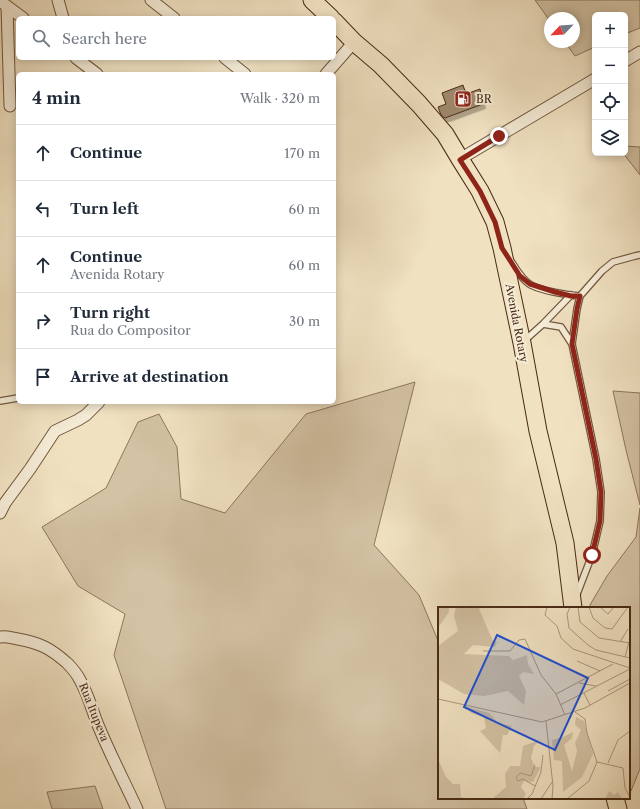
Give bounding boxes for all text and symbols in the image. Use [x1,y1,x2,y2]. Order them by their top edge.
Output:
north arrow [544,12,580,48]
map controls [592,12,628,156]
button: + [592,12,628,48]
search box [16,16,336,60]
icon: search [30,27,52,49]
text: Search here [62,29,147,48]
button: − [592,48,628,84]
button: locate [592,84,628,120]
text: 4 min [32,88,81,108]
fuel station icon: BR [453,89,473,109]
text: Walk · 320 m [240,90,320,106]
place label: BR [476,92,493,106]
button: layers [592,120,628,156]
route end [490,127,508,145]
icon: ahead [32,142,54,164]
text: Continue [70,143,142,162]
text: 170 m [284,145,320,161]
icon: left [32,198,54,220]
text: Turn left [70,199,139,218]
text: 60 m [289,201,320,217]
text: Continue [70,247,142,266]
icon: ahead [32,254,54,276]
text: 60 m [289,257,320,273]
text: Avenida Rotary [70,266,165,282]
street label: Avenida Rotary [502,281,532,364]
text: Turn right [70,303,150,322]
icon: right [32,310,54,332]
text: 30 m [289,313,320,329]
text: Rua do Compositor [70,322,191,338]
icon: arrive [32,366,54,388]
text: Arrive at destination [70,367,229,386]
route start [583,546,601,564]
inset map [438,607,630,799]
street label: Rua Itupeva [76,681,112,744]

